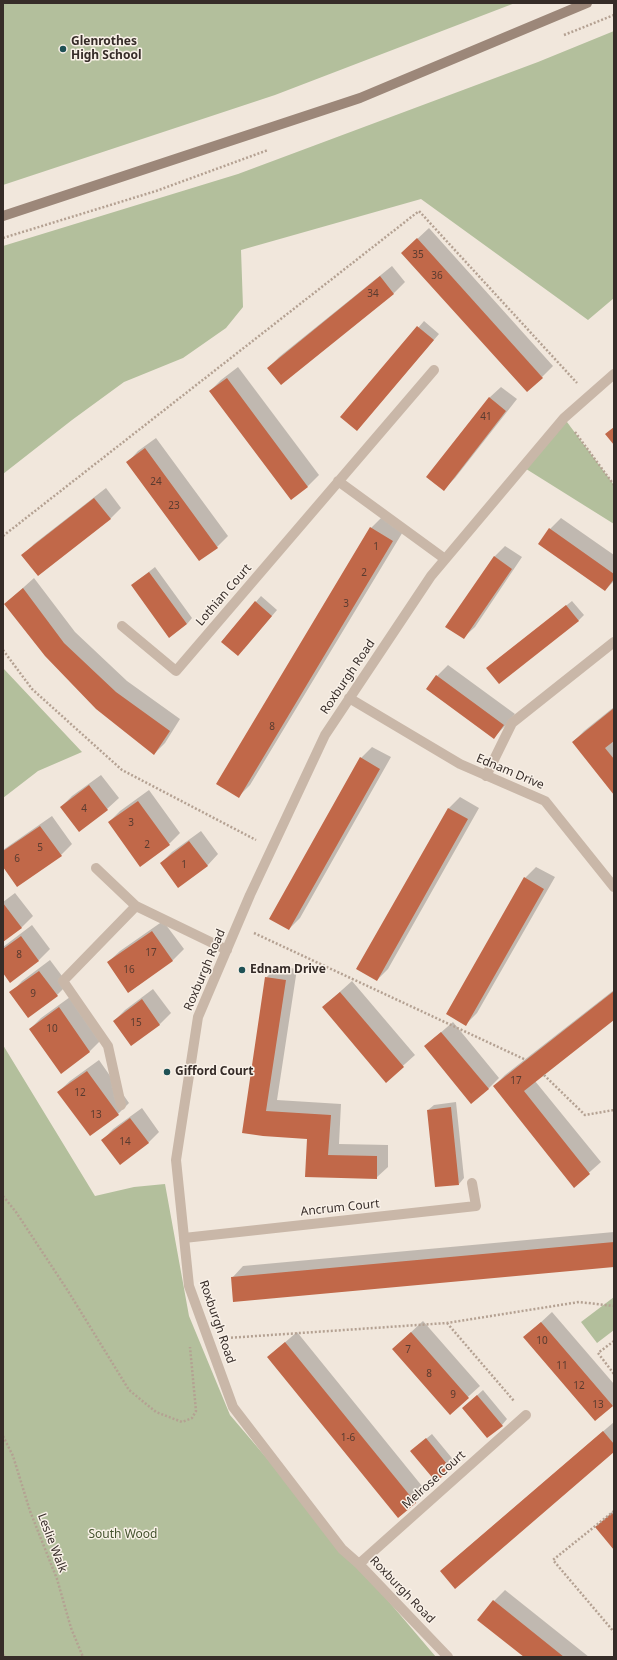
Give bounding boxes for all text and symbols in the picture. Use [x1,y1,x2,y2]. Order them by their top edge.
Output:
place label: Glenrothes High School [71,35,141,63]
marker: Glenrothes High School [58,44,68,54]
house number: 35 [412,249,424,261]
house number: 36 [431,270,443,282]
house number: 34 [367,288,379,300]
house number: 41 [480,411,492,423]
house number: 24 [150,476,162,488]
house number: 23 [168,500,180,512]
house number: 1 [373,541,379,553]
street label: Lothian Court [193,561,255,629]
house number: 2 [361,567,367,579]
house number: 3 [343,598,349,610]
street label: Roxburgh Road [318,637,378,717]
house number: 8 [269,721,275,733]
street label: Ednam Drive [474,751,546,793]
house number: 4 [81,803,87,815]
house number: 3 [128,817,134,829]
house number: 2 [144,839,150,851]
house number: 5 [37,842,43,854]
house number: 6 [14,853,20,865]
house number: 1 [181,859,187,871]
street label: Roxburgh Road [181,927,229,1013]
house number: 17 [145,947,157,959]
house number: 8 [16,949,22,961]
place label: Ednam Drive [250,963,326,977]
house number: 16 [123,964,135,976]
marker: Ednam Drive [237,965,247,975]
house number: 9 [30,988,36,1000]
house number: 15 [130,1017,142,1029]
house number: 10 [46,1023,58,1035]
place label: Gifford Court [175,1065,253,1079]
marker: Gifford Court [162,1067,172,1077]
house number: 17 [510,1075,522,1087]
house number: 12 [74,1087,86,1099]
house number: 13 [90,1109,102,1121]
house number: 14 [119,1136,131,1148]
street label: Ancrum Court [300,1197,380,1219]
street label: Roxburgh Road [196,1278,238,1366]
house number: 10 [536,1335,548,1347]
house number: 7 [405,1344,411,1356]
house number: 11 [556,1360,568,1372]
house number: 8 [426,1368,432,1380]
house number: 12 [573,1380,585,1392]
house number: 9 [450,1389,456,1401]
house number: 13 [592,1399,604,1411]
house number: 1-6 [341,1432,355,1444]
street label: Melrose Court [399,1448,469,1512]
street label: Leslie Walk [34,1511,70,1575]
park label: South Wood [89,1528,157,1542]
street label: Roxburgh Road [367,1554,437,1626]

